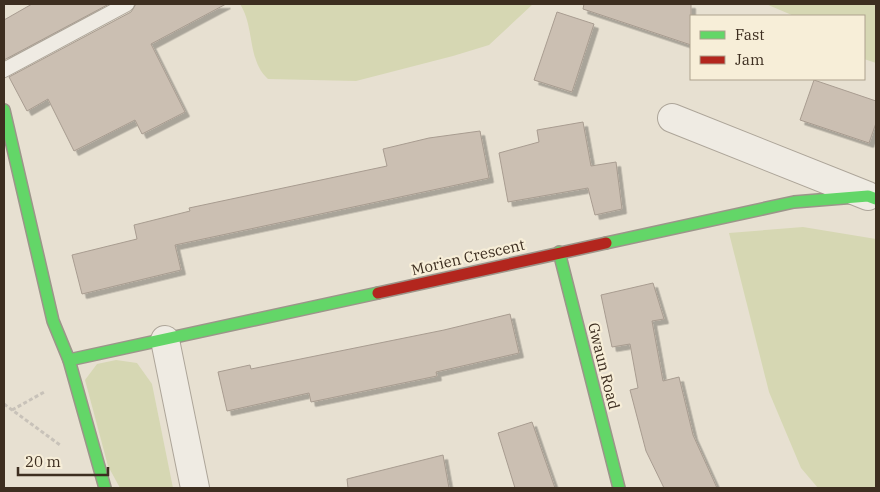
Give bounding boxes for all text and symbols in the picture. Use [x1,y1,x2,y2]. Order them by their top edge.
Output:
legend [690,15,865,80]
text: Fast [735,25,765,44]
text: Jam [735,50,764,69]
street label: Morien Crescent [409,235,527,279]
street label: Gwaun Road [584,321,624,411]
scale bar [18,444,108,476]
text: 20 m [25,452,61,471]

